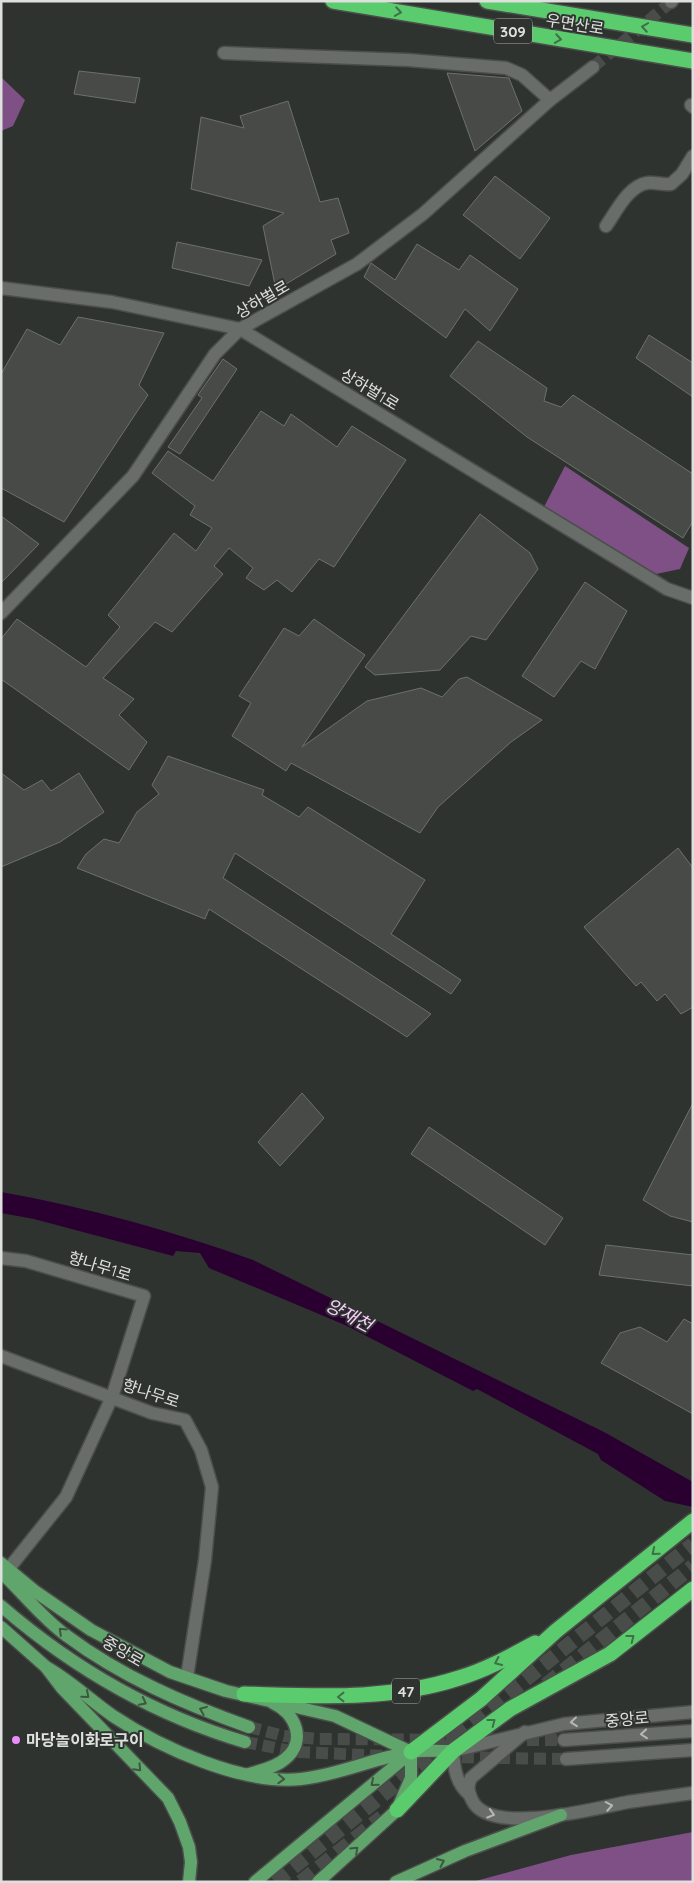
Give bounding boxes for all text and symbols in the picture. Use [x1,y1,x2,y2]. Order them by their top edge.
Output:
one-way arrow [394,7,402,17]
street label: 우면산로 [544,10,606,39]
road number: 309 [494,18,532,44]
one-way arrow [640,22,648,33]
one-way arrow [554,33,563,43]
street label: 상하벌로 [231,275,293,322]
street label: 상하벌1로 [337,364,403,414]
street label: 향나무1로 [66,1247,134,1285]
water label: 양재천 [322,1293,378,1338]
street label: 향나무로 [120,1374,182,1412]
one-way arrow [652,1546,661,1554]
one-way arrow [58,1628,67,1637]
street label: 중앙로 [99,1631,147,1671]
one-way arrow [625,1634,634,1643]
one-way arrow [494,1656,503,1666]
road number: 47 [392,1678,420,1704]
one-way arrow [80,1689,89,1698]
one-way arrow [336,1692,344,1702]
one-way arrow [137,1696,146,1706]
one-way arrow [199,1705,208,1716]
street label: 중앙로 [604,1707,650,1731]
one-way arrow [570,1717,578,1728]
one-way arrow [486,1719,496,1728]
one-way arrow [640,1728,648,1739]
place label: 마당놀이화로구이 [26,1730,144,1750]
marker: 마당놀이화로구이 [10,1734,22,1746]
one-way arrow [132,1762,141,1771]
one-way arrow [277,1774,285,1785]
one-way arrow [371,1778,380,1786]
one-way arrow [605,1801,613,1811]
one-way arrow [486,1808,495,1818]
one-way arrow [349,1847,358,1856]
one-way arrow [436,1857,445,1868]

